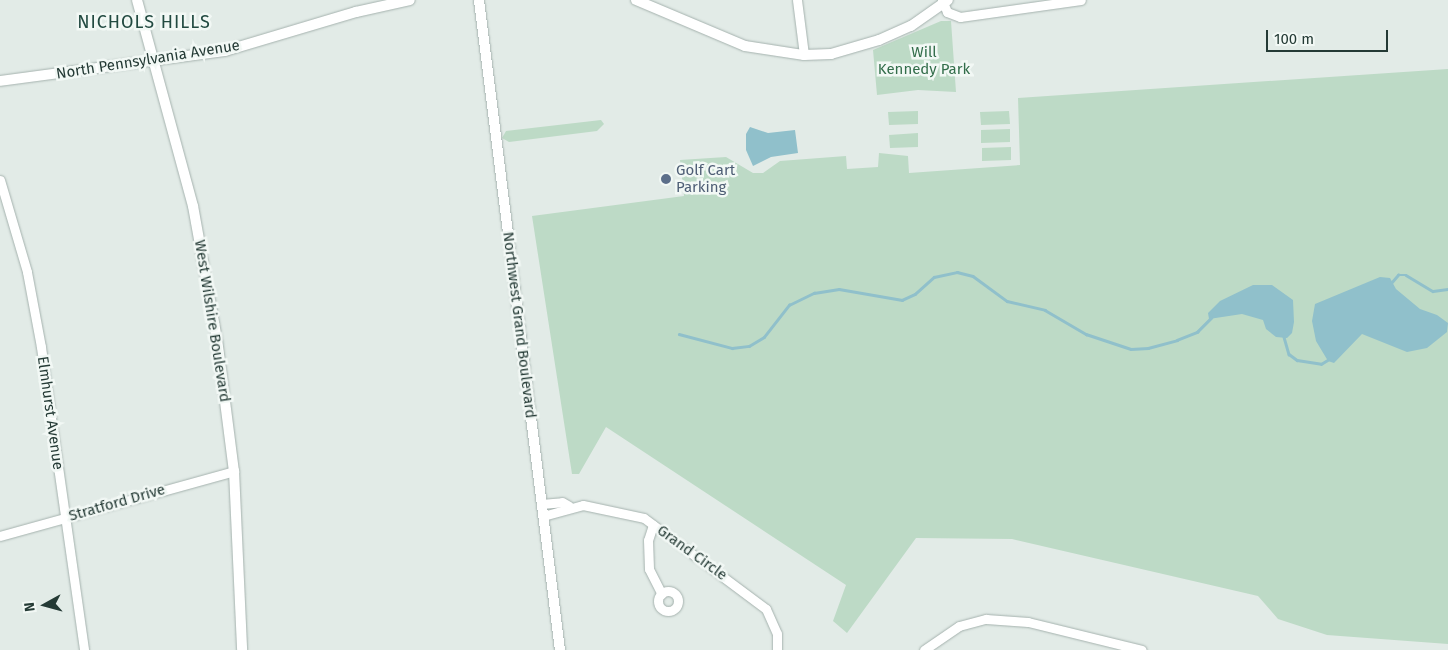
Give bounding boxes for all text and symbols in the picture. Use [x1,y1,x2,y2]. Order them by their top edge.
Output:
district label: NICHOLS HILLS [76,11,212,33]
scale bar [1268,20,1390,52]
text: 100 m [1274,30,1314,48]
street label: North Pennsylvania Avenue [55,37,241,83]
park label: Will Kennedy Park [878,43,970,78]
place label: Golf Cart Parking [676,161,735,196]
marker: Golf Cart Parking [660,173,672,185]
street label: Northwest Grand Boulevard [499,231,539,419]
street label: West Wilshire Boulevard [190,239,234,403]
street label: Elmhurst Avenue [33,355,67,471]
street label: Stratford Drive [67,481,167,525]
street label: Grand Circle [653,522,731,584]
north arrow [20,580,70,630]
text: N [21,601,39,613]

